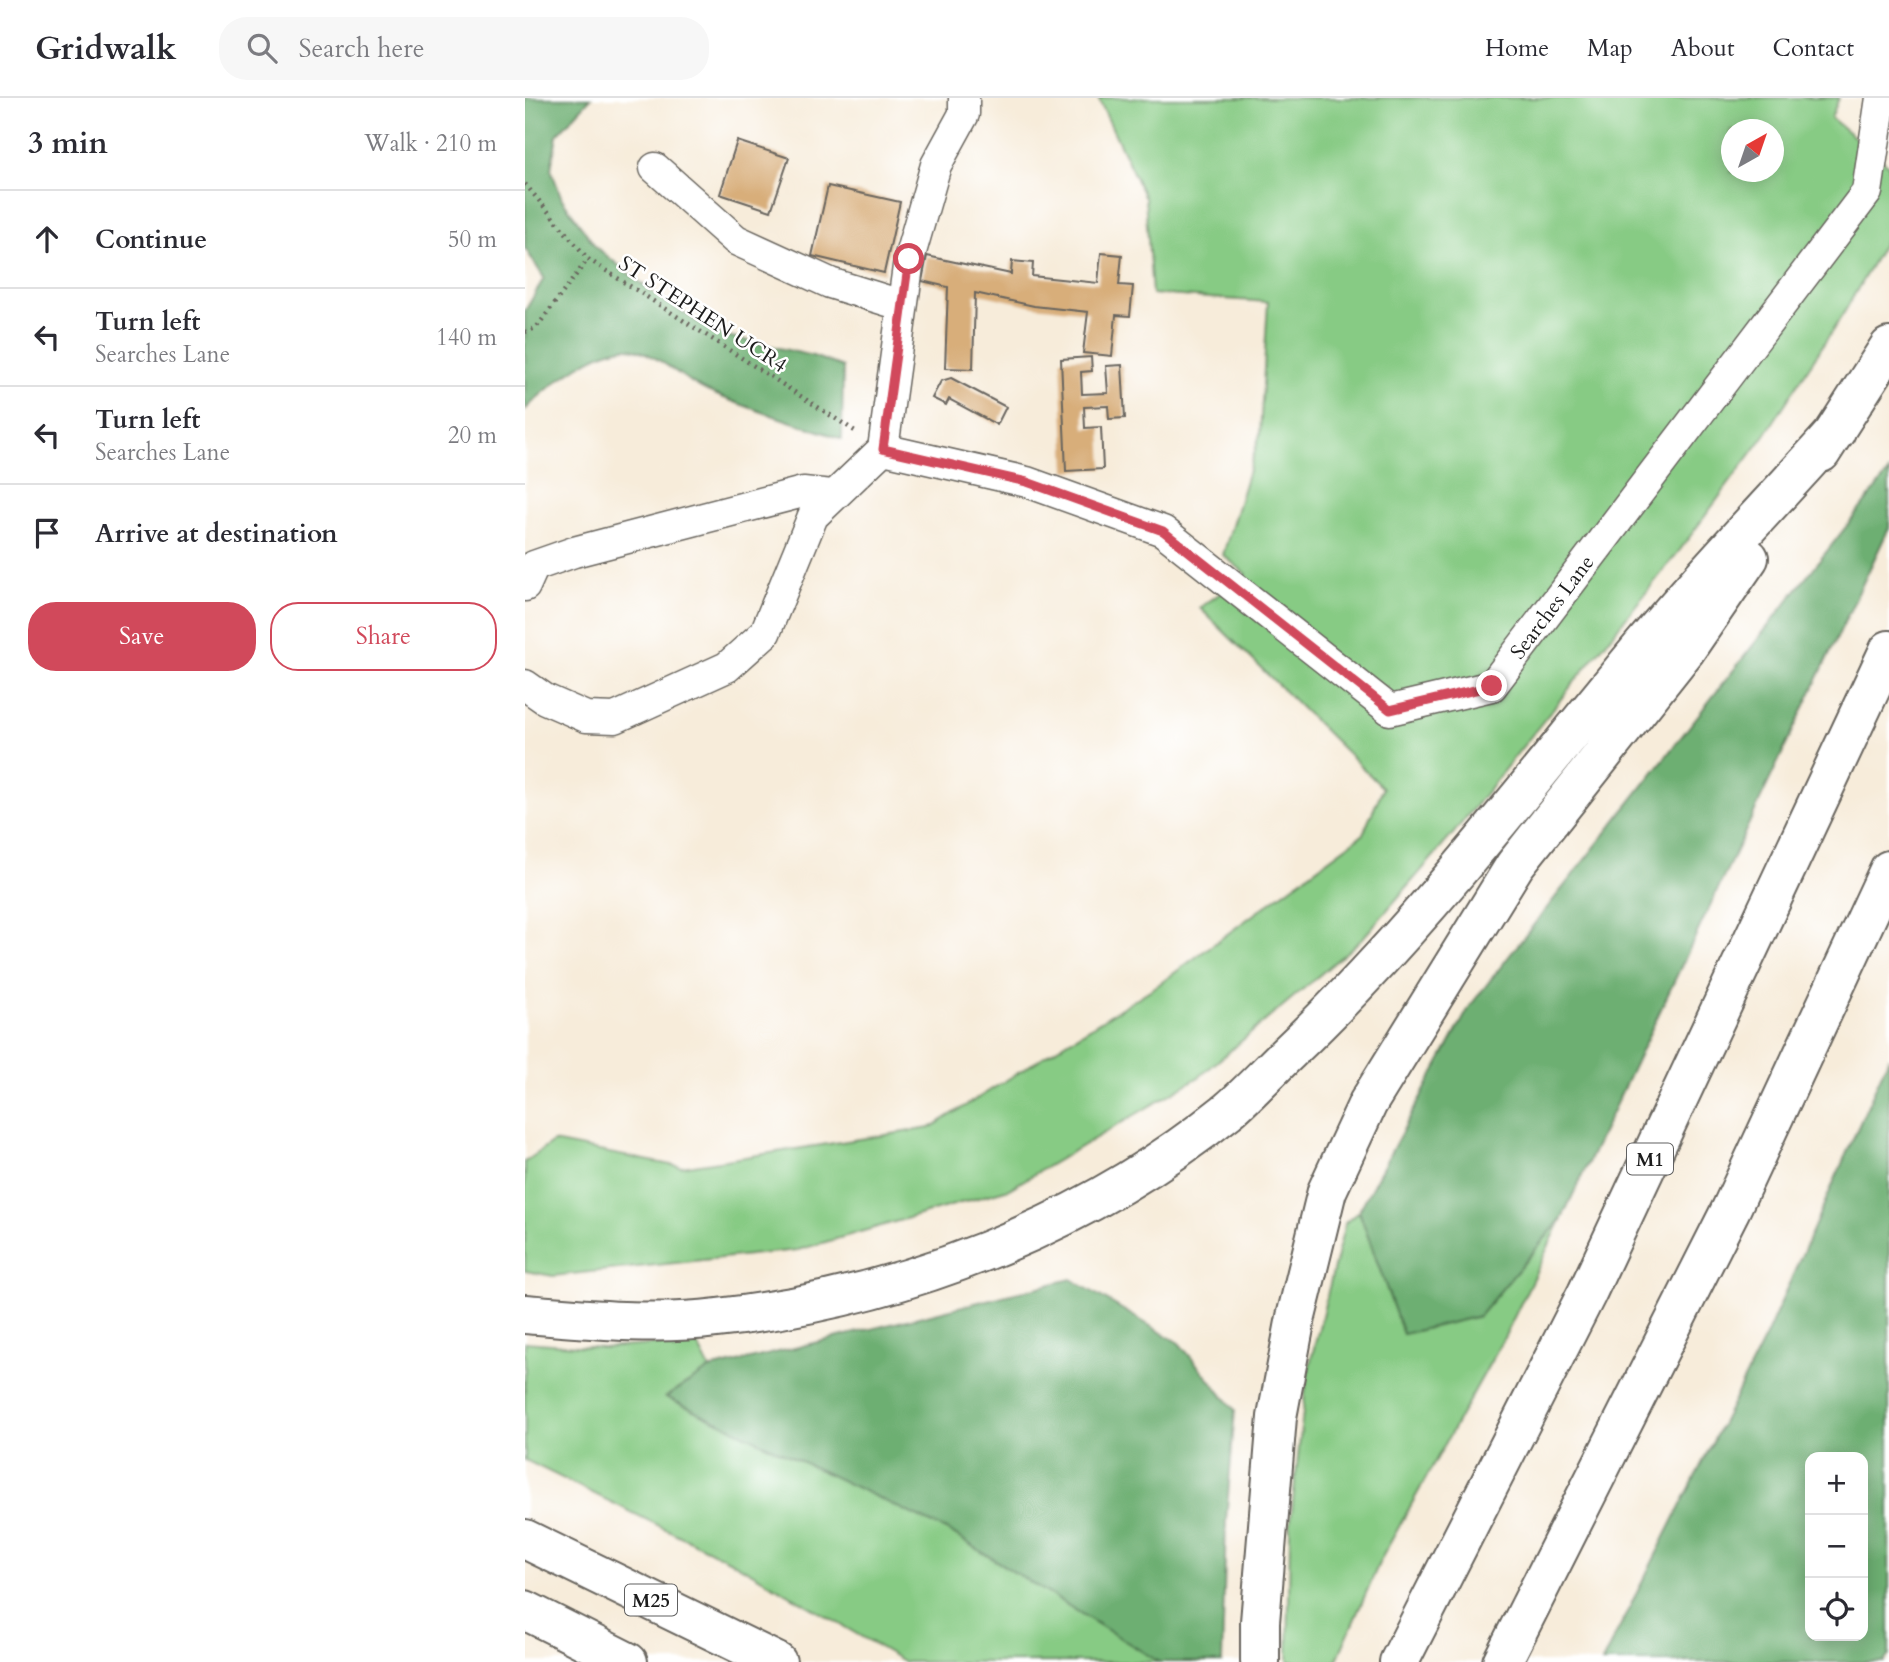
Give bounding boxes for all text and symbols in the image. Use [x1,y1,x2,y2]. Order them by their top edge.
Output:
search box [219,17,709,80]
text: Gridwalk [35,26,177,71]
icon: search [243,29,281,67]
text: Search here [299,31,425,66]
text: Home [1485,32,1549,65]
text: Map [1587,32,1633,65]
text: About [1671,32,1735,65]
text: Contact [1773,32,1854,65]
north arrow [1721,119,1784,182]
text: 3 min [28,123,108,164]
text: Walk · 210 m [364,128,497,159]
icon: ahead [28,220,66,258]
text: Continue [95,222,207,257]
text: 50 m [448,224,497,255]
route start [893,243,924,274]
street label: ST STEPHEN UCR4 [613,249,793,380]
text: Turn left [95,304,200,339]
icon: left [28,318,66,356]
text: 140 m [436,322,497,353]
text: Searches Lane [95,339,230,370]
text: Turn left [95,402,200,437]
icon: left [28,416,66,454]
text: 20 m [448,420,497,451]
text: Searches Lane [95,437,230,468]
icon: arrive [28,514,66,552]
text: Arrive at destination [95,516,338,551]
street label: Searches Lane [1504,549,1601,665]
button: Save [28,602,256,671]
button: Share [270,602,497,671]
route end [1476,670,1507,701]
road number: M1 [1627,1144,1673,1175]
map controls [1805,1452,1868,1641]
button: + [1805,1452,1868,1515]
button: − [1805,1515,1868,1578]
button: locate [1805,1578,1868,1641]
road number: M25 [625,1584,677,1616]

